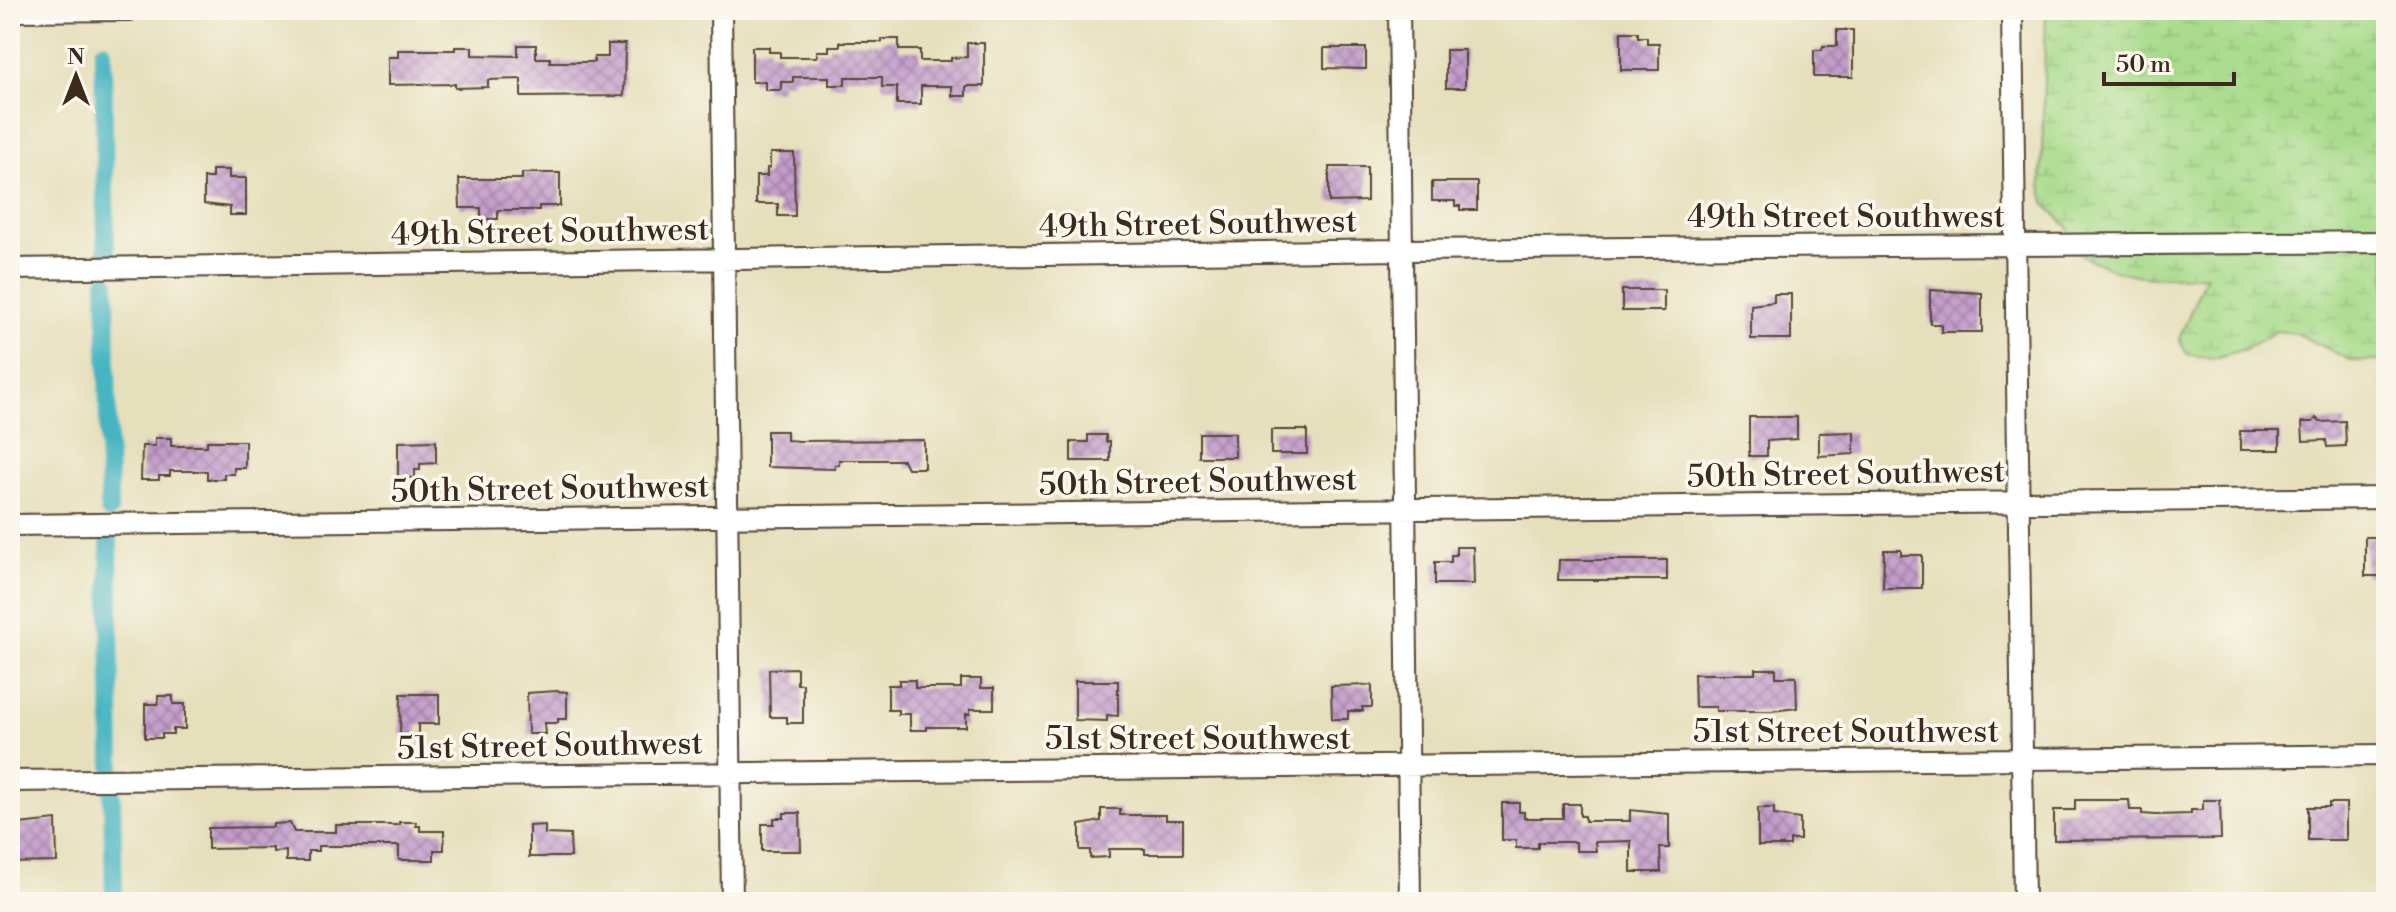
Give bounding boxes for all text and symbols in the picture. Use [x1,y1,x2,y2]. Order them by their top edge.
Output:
north arrow [36,36,116,116]
scale bar [2104,36,2234,86]
text: N [67,44,85,71]
text: 50 m [2116,50,2171,80]
street label: 49th Street Southwest [1687,197,2005,237]
street label: 49th Street Southwest [1039,201,1357,247]
street label: 49th Street Southwest [391,209,709,255]
street label: 50th Street Southwest [1686,451,2006,497]
street label: 50th Street Southwest [1038,459,1358,505]
street label: 50th Street Southwest [390,466,710,512]
street label: 51st Street Southwest [1693,712,1999,752]
street label: 51st Street Southwest [1045,719,1351,759]
street label: 51st Street Southwest [397,723,703,769]

